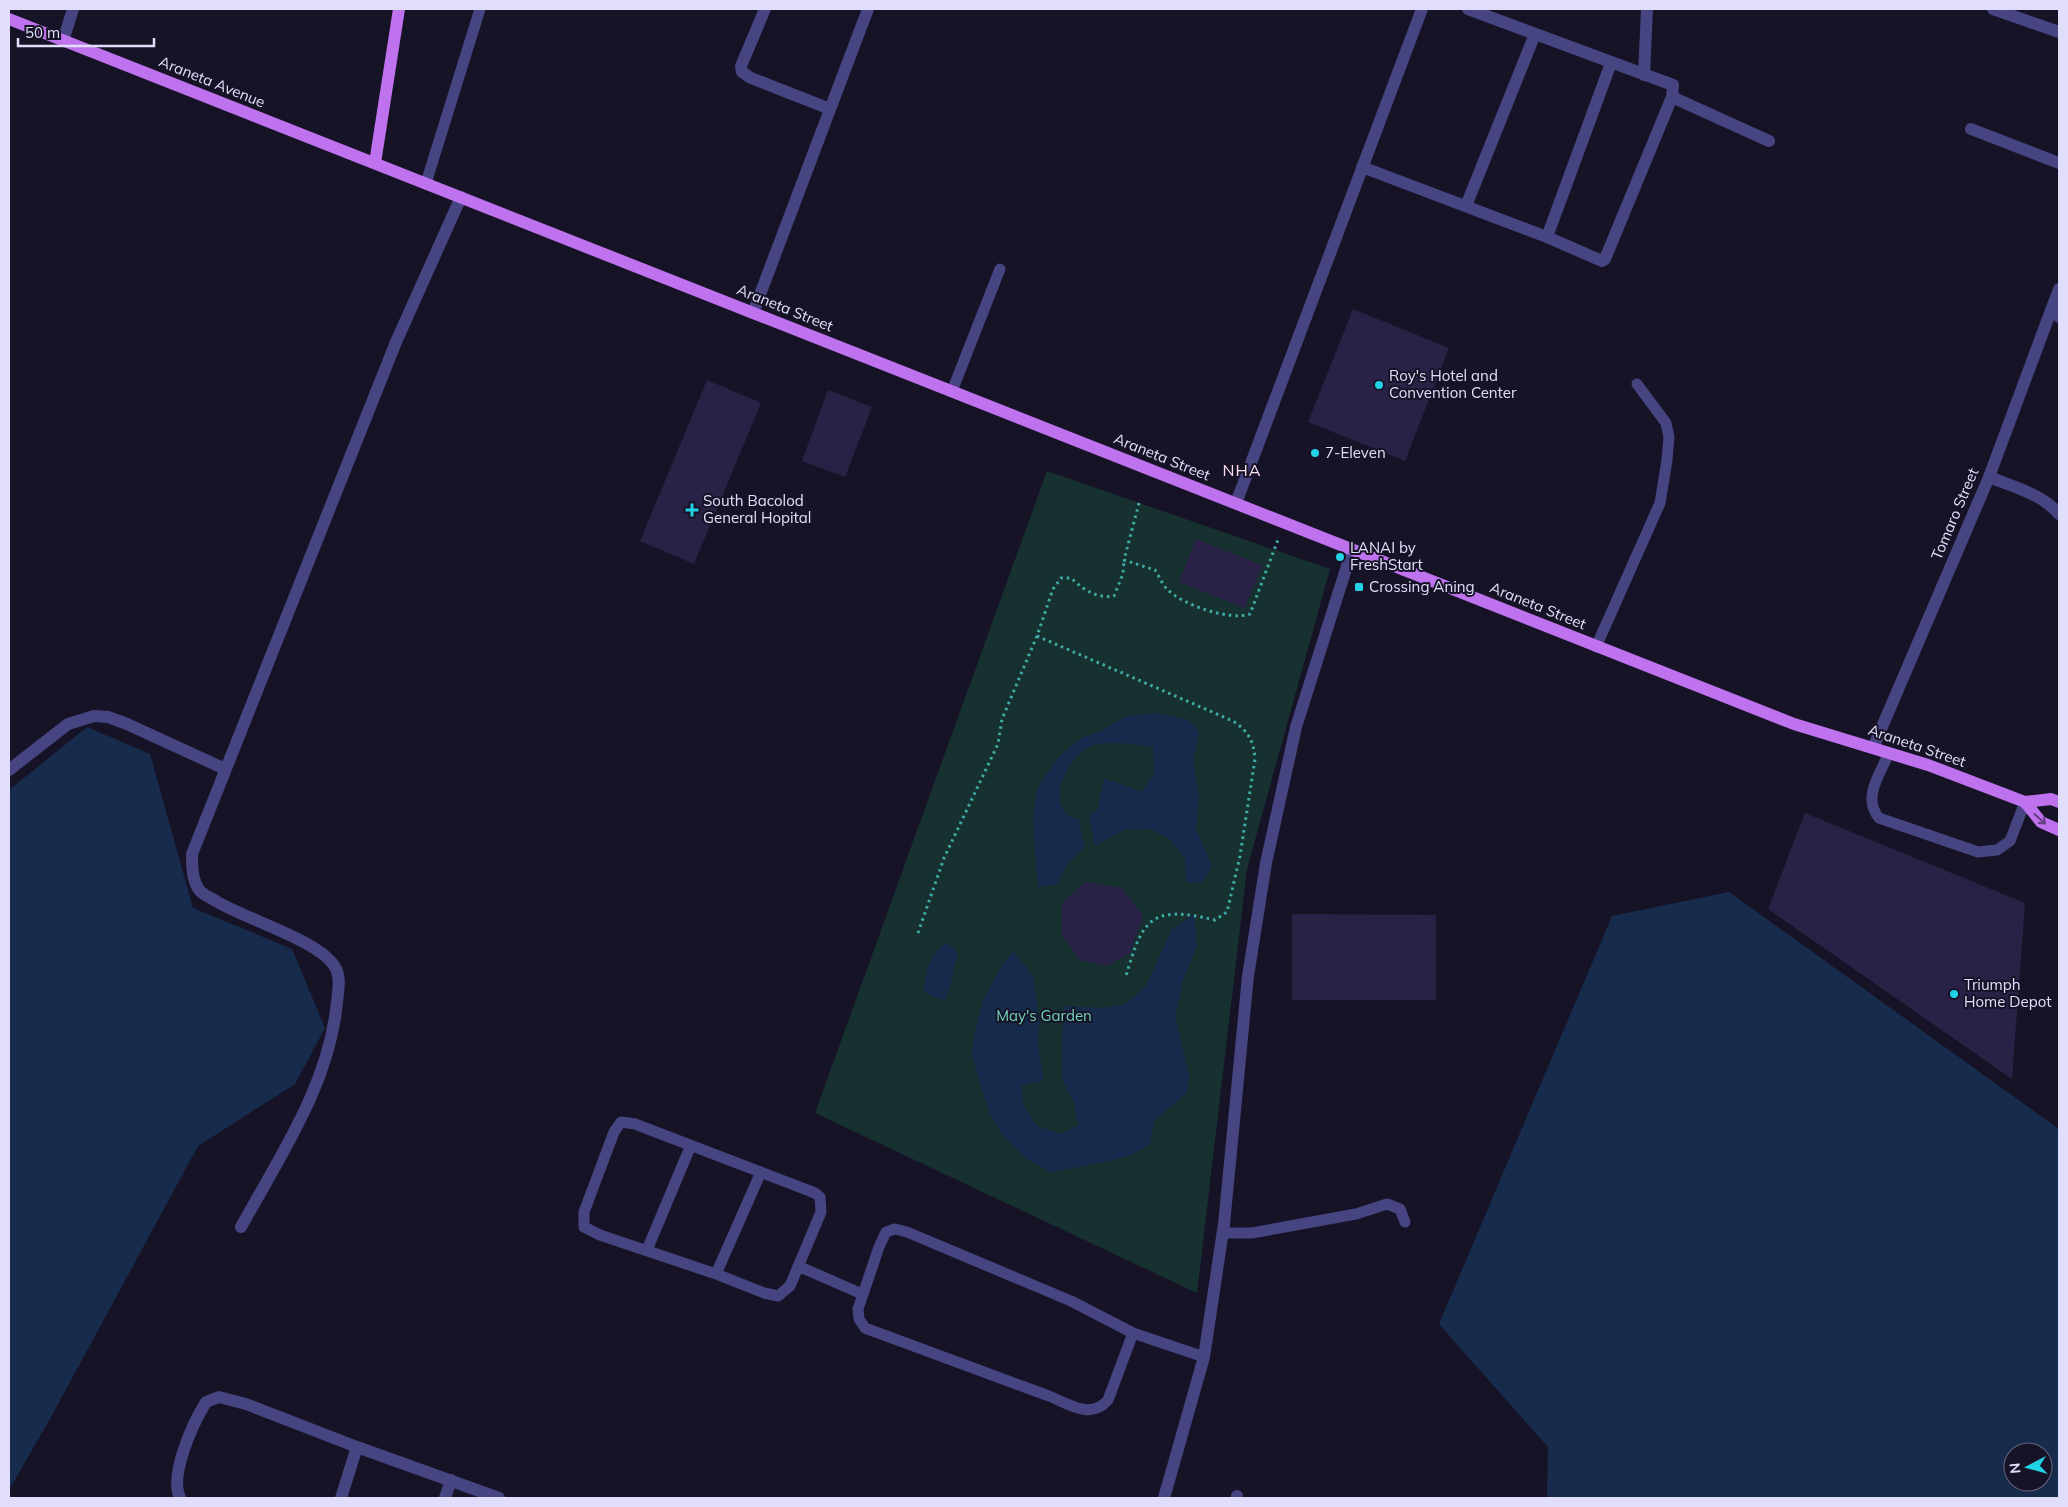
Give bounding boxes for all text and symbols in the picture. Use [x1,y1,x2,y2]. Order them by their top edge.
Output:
scale bar [18,15,154,47]
text: 50 m [25,23,60,42]
street label: Araneta Avenue [156,52,268,111]
street label: Araneta Street [734,280,836,335]
place label: Roy's Hotel and Convention Center [1389,366,1517,402]
marker: Roy's Hotel and Convention Center [1373,379,1385,391]
street label: Araneta Street [1111,429,1213,484]
place label: 7-Eleven [1325,443,1386,462]
marker: 7-Eleven [1309,447,1321,459]
district label: NHA [1223,460,1261,480]
street label: Tomaro Street [1927,465,1982,563]
place label: South Bacolod General Hopital [703,491,811,527]
marker: South Bacolod General Hopital [685,503,699,517]
place label: LANAI by FreshStart [1350,538,1423,574]
marker: LANAI by FreshStart [1334,551,1346,563]
place label: Crossing Aning [1369,577,1475,596]
street label: Araneta Street [1487,578,1589,633]
marker: Crossing Aning [1353,581,1365,593]
street label: Araneta Street [1866,720,1968,771]
one-way arrow [2033,812,2046,824]
place label: Triumph Home Depot [1964,975,2051,1011]
marker: Triumph Home Depot [1948,988,1960,1000]
park label: May's Garden [996,1006,1092,1025]
north arrow [2003,1442,2053,1492]
text: N [2006,1462,2025,1475]

